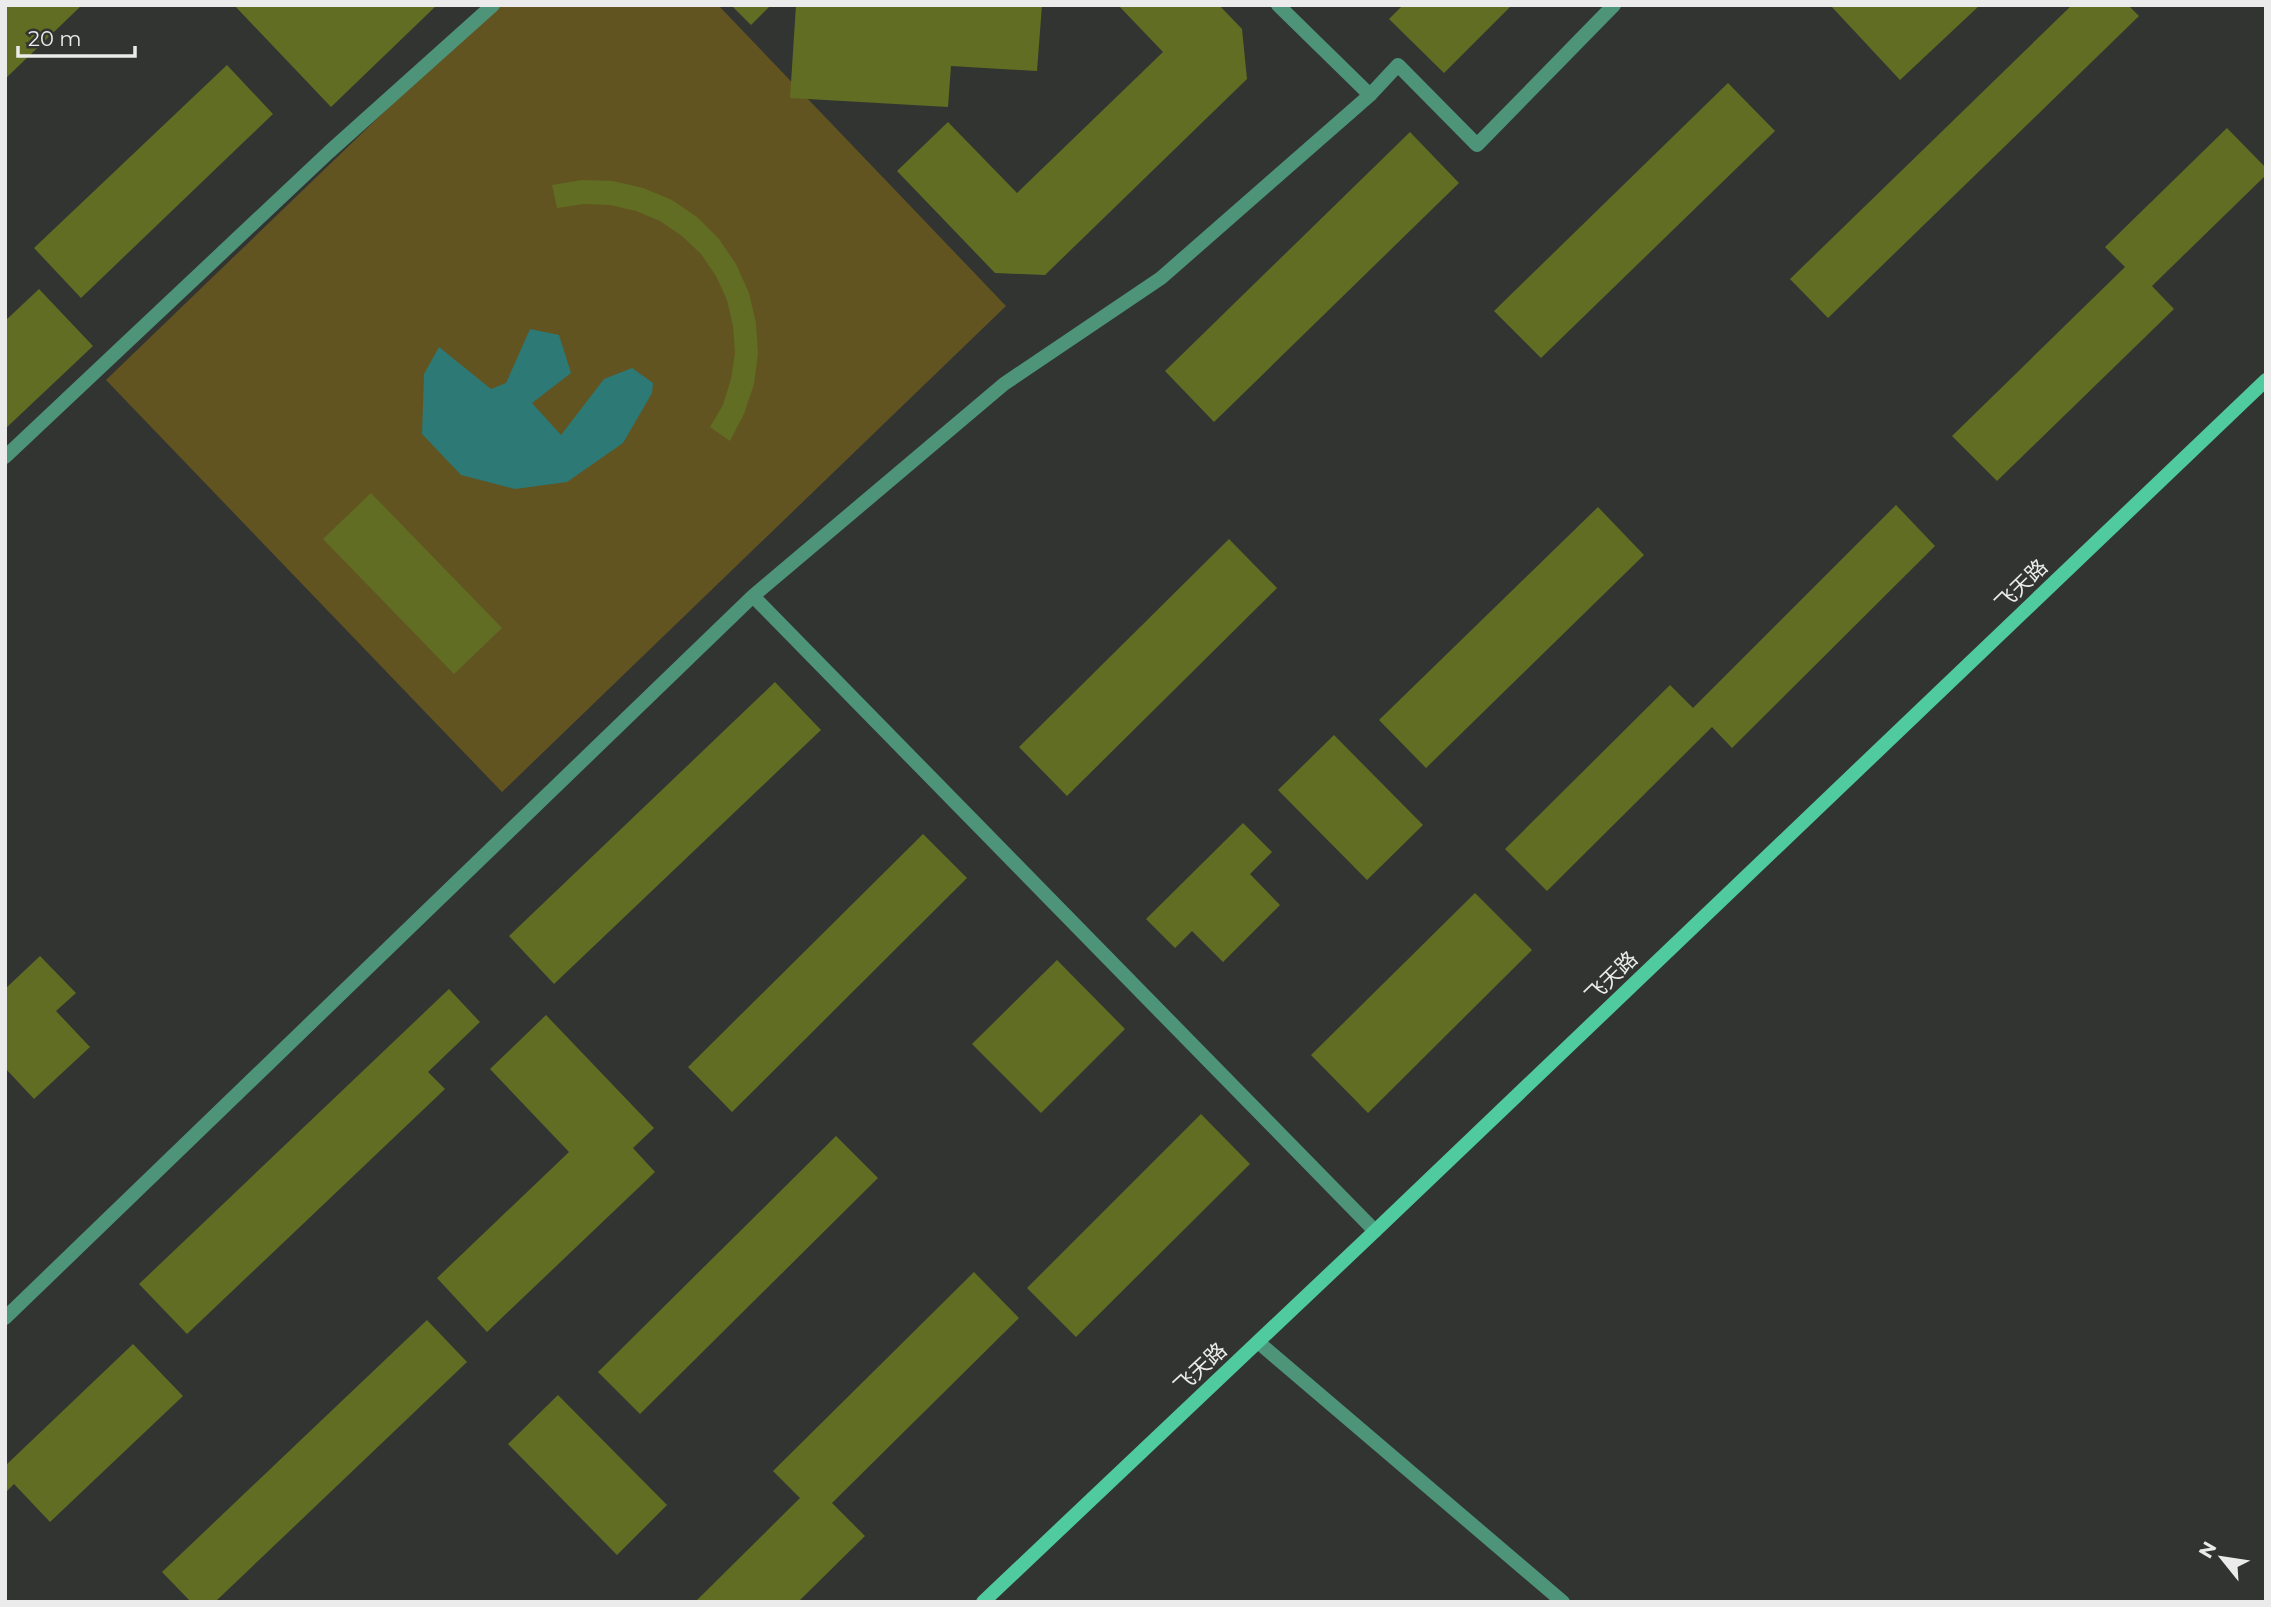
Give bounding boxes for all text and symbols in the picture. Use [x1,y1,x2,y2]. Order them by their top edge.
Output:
scale bar [18,14,135,58]
text: 20 m [28,26,82,51]
street label: 飞天路 [1990,554,2052,616]
street label: 飞天路 [1580,946,1642,1008]
street label: 飞天路 [1168,1337,1232,1399]
north arrow [2187,1523,2257,1593]
text: N [2194,1537,2222,1562]

